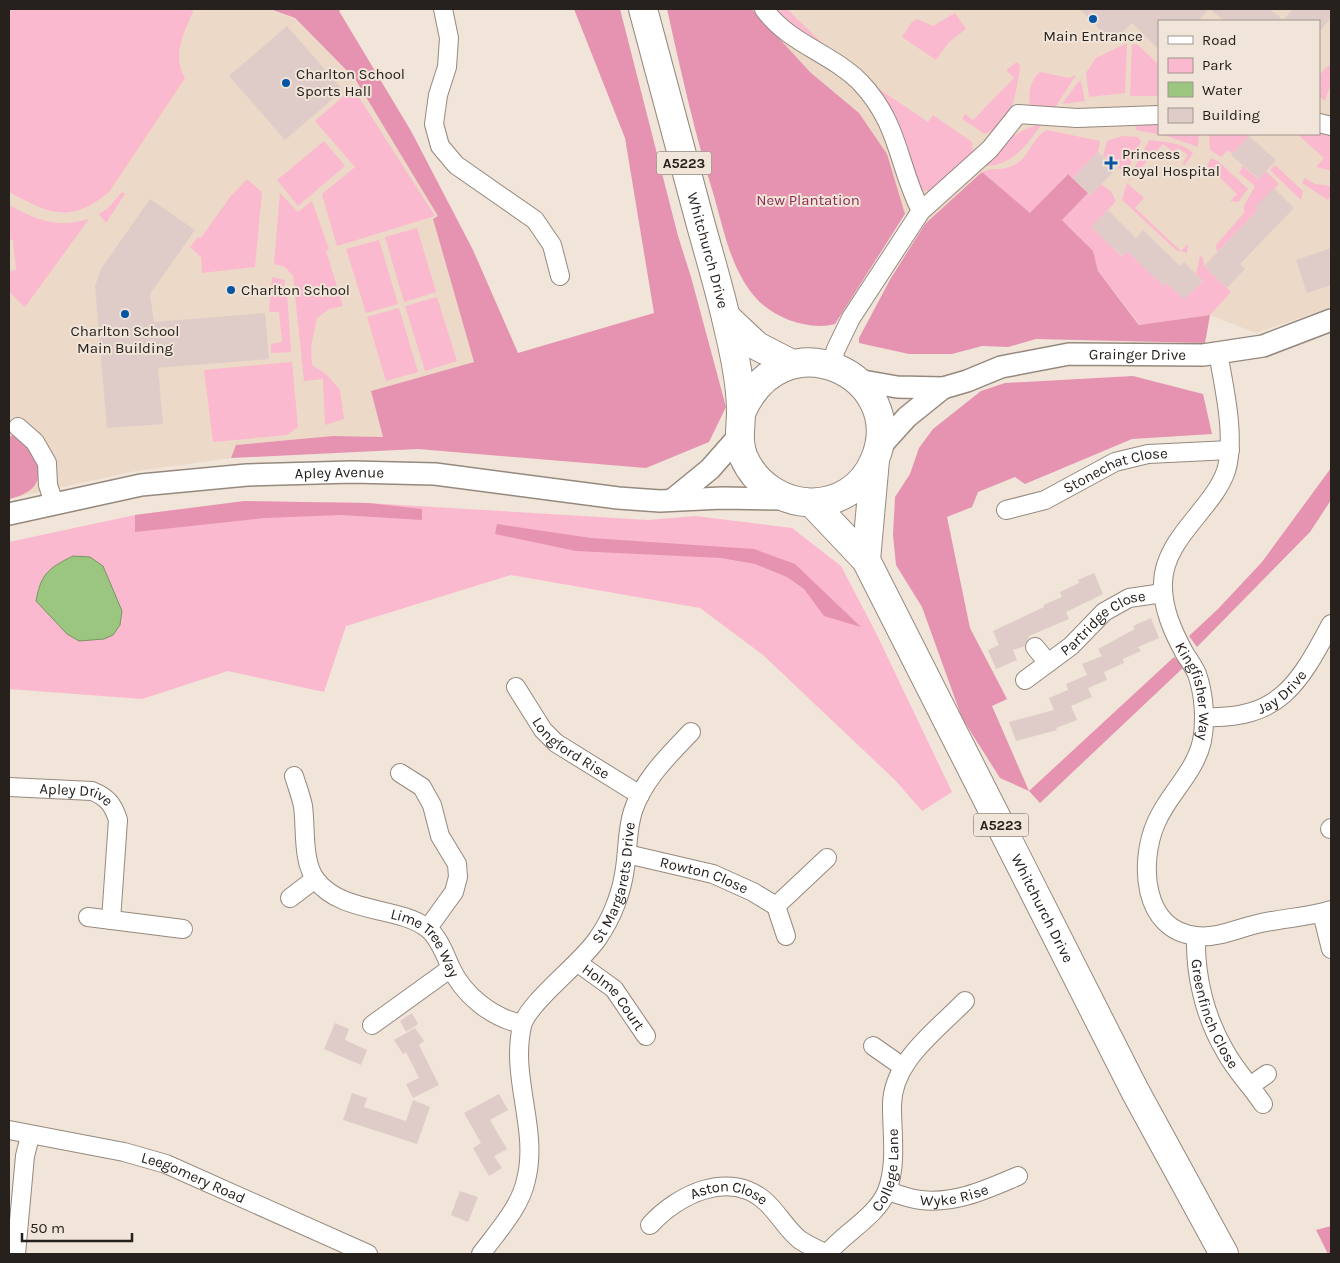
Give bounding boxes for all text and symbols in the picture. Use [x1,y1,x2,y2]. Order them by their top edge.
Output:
marker: Main Entrance [1087,13,1099,25]
legend [1158,20,1320,135]
place label: Main Entrance [1043,27,1143,45]
text: Road [1202,31,1237,49]
text: Park [1202,56,1232,74]
place label: Charlton School Sports Hall [296,65,405,100]
marker: Charlton School Sports Hall [280,77,292,89]
text: Water [1202,81,1243,99]
text: Building [1202,106,1260,124]
place label: Princess Royal Hospital [1122,145,1220,180]
road number: A5223 [656,152,712,174]
marker: Princess Royal Hospital [1104,156,1118,170]
street label: Whitchurch Drive [684,190,732,310]
park label: New Plantation [756,191,860,209]
place label: Charlton School [241,281,350,299]
marker: Charlton School [225,284,237,296]
marker: Charlton School Main Building [119,308,131,320]
place label: Charlton School Main Building [70,322,180,357]
street label: Grainger Drive [1089,345,1186,364]
street label: Stonechat Close [1060,444,1168,497]
street label: Apley Avenue [294,463,384,483]
street label: Partridge Close [1057,587,1147,660]
street label: Kingfisher Way [1171,639,1213,742]
street label: Jay Drive [1255,666,1310,718]
street label: Longford Rise [528,714,613,783]
street label: Apley Drive [39,779,117,810]
road number: A5223 [974,814,1028,836]
street label: St Margarets Drive [588,821,639,947]
street label: Whitchurch Drive [1007,851,1077,966]
street label: Rowton Close [658,853,751,898]
street label: Lime Tree Way [389,905,463,981]
street label: Greenfinch Close [1188,958,1242,1072]
street label: Holme Court [579,960,649,1034]
street label: College Lane [868,1128,902,1215]
street label: Leegomery Road [139,1148,248,1207]
street label: Aston Close [687,1177,771,1209]
street label: Wyke Rise [920,1180,991,1210]
scale bar [22,1210,132,1242]
text: 50 m [30,1219,65,1237]

